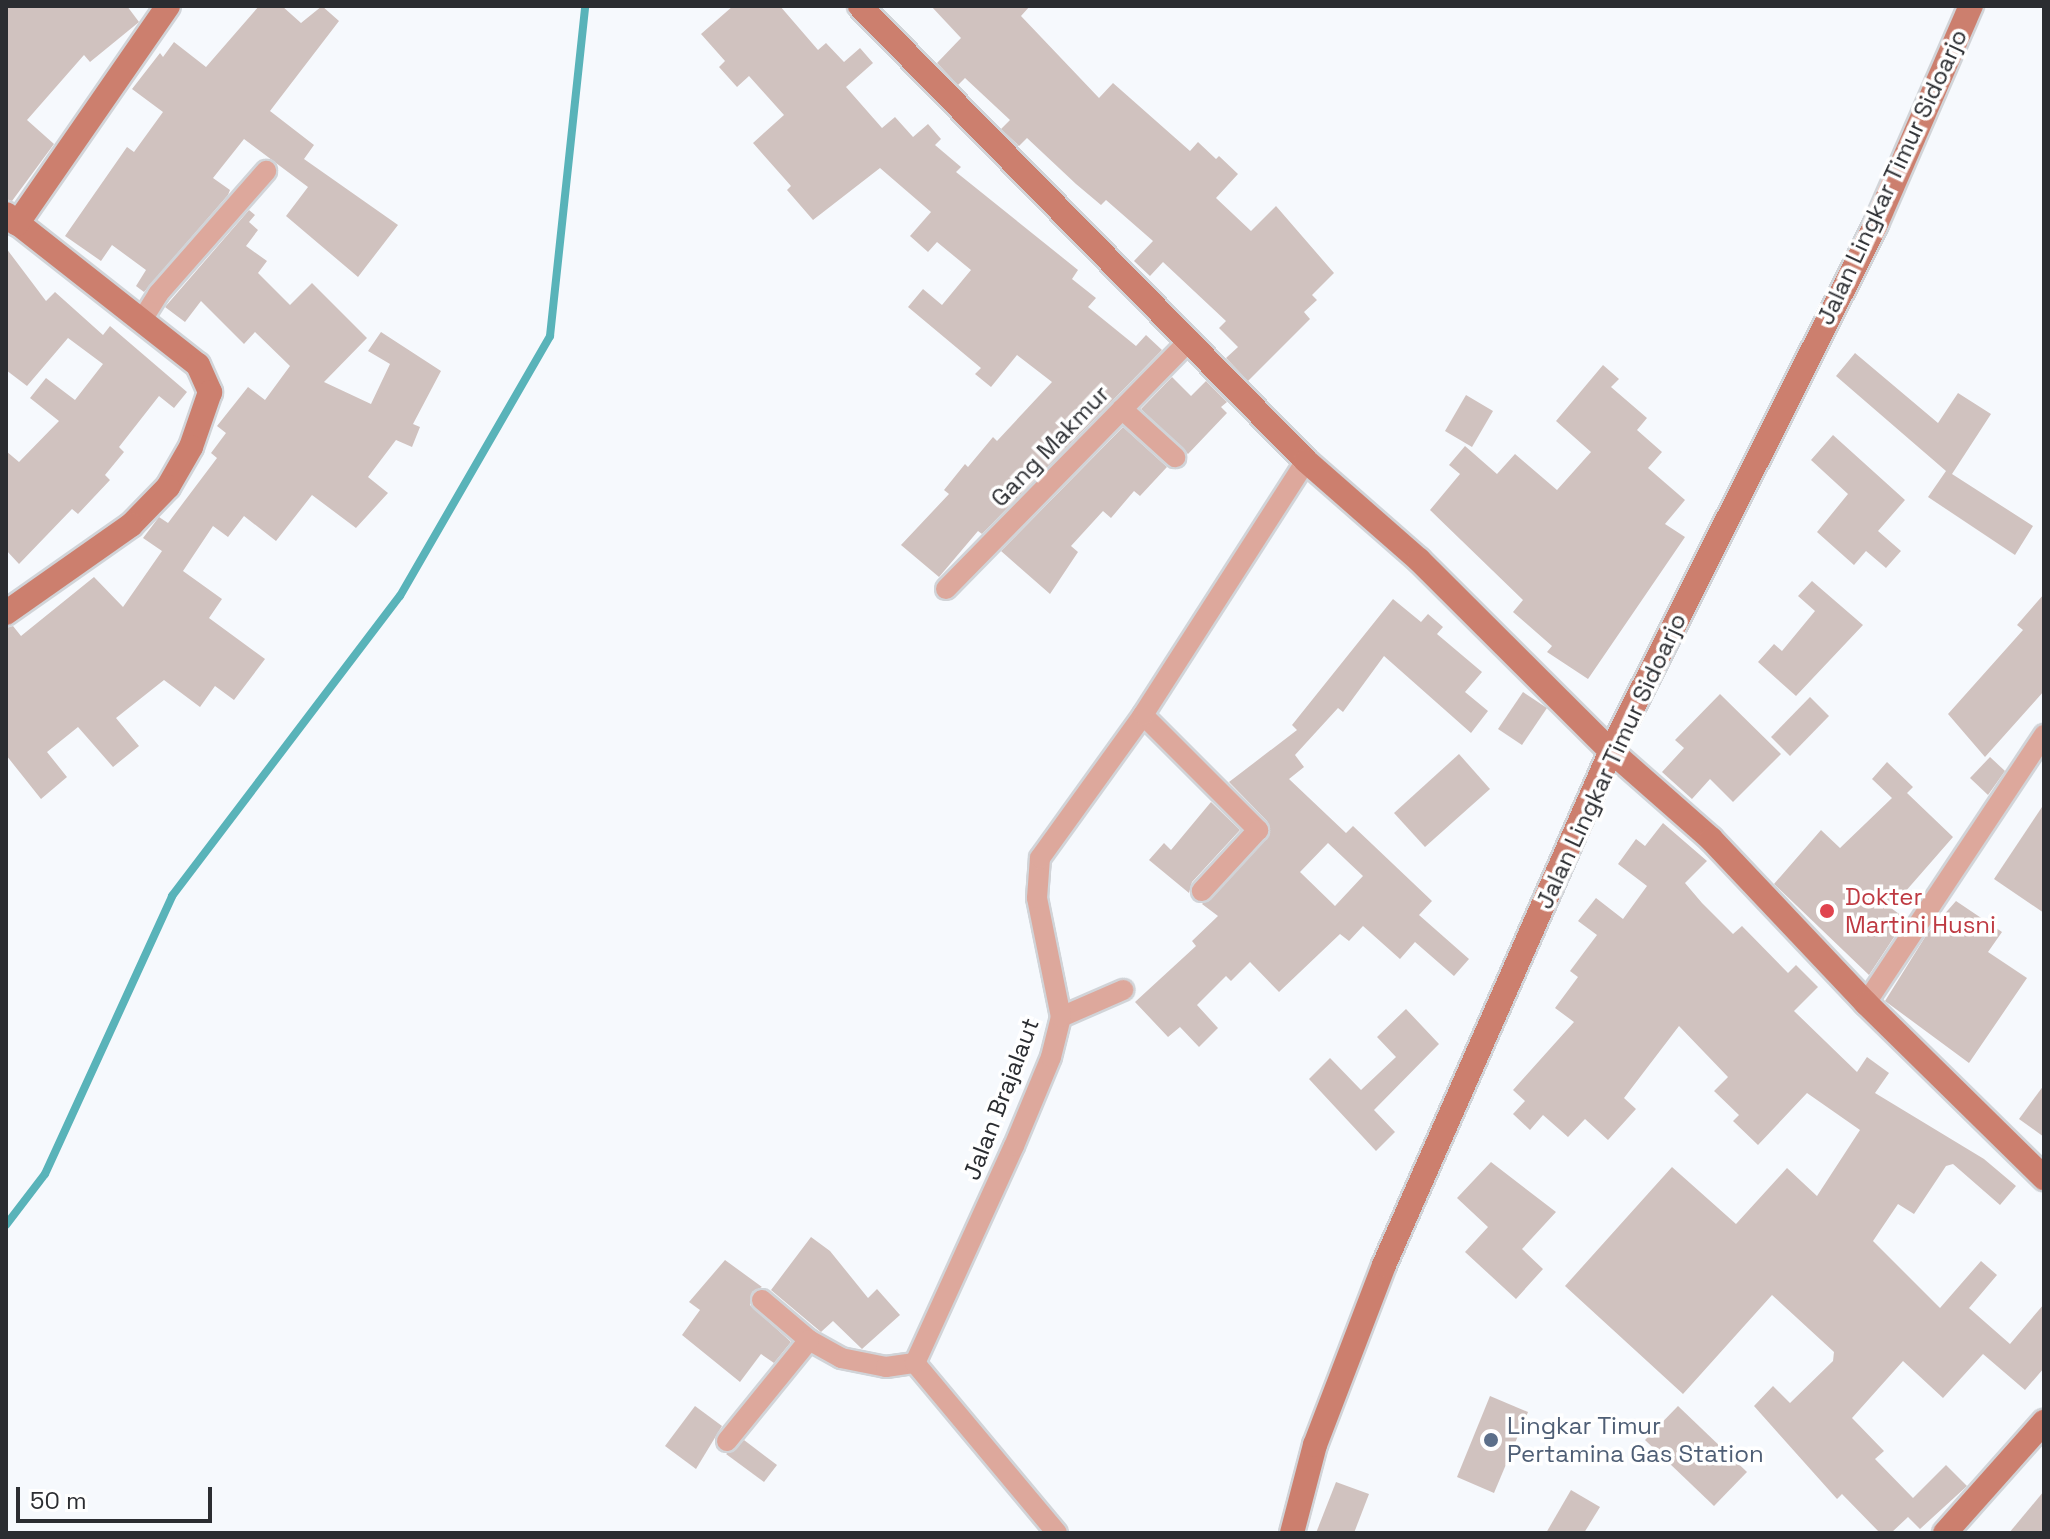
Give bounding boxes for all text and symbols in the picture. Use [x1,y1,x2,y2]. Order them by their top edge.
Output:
street label: Jalan Lingkar Timur Sidoarjo [1811,24,1973,330]
street label: Gang Makmur [985,379,1115,513]
street label: Jalan Lingkar Timur Sidoarjo [1530,608,1692,914]
place label: Dokter Martini Husni [1845,883,1996,939]
marker: Dokter Martini Husni [1816,900,1838,922]
street label: Jalan Brajalaut [957,1014,1045,1184]
place label: Lingkar Timur Pertamina Gas Station [1507,1412,1764,1468]
marker: Lingkar Timur Pertamina Gas Station [1482,1431,1500,1449]
scale bar [20,1471,216,1521]
text: 50 m [30,1485,87,1516]

